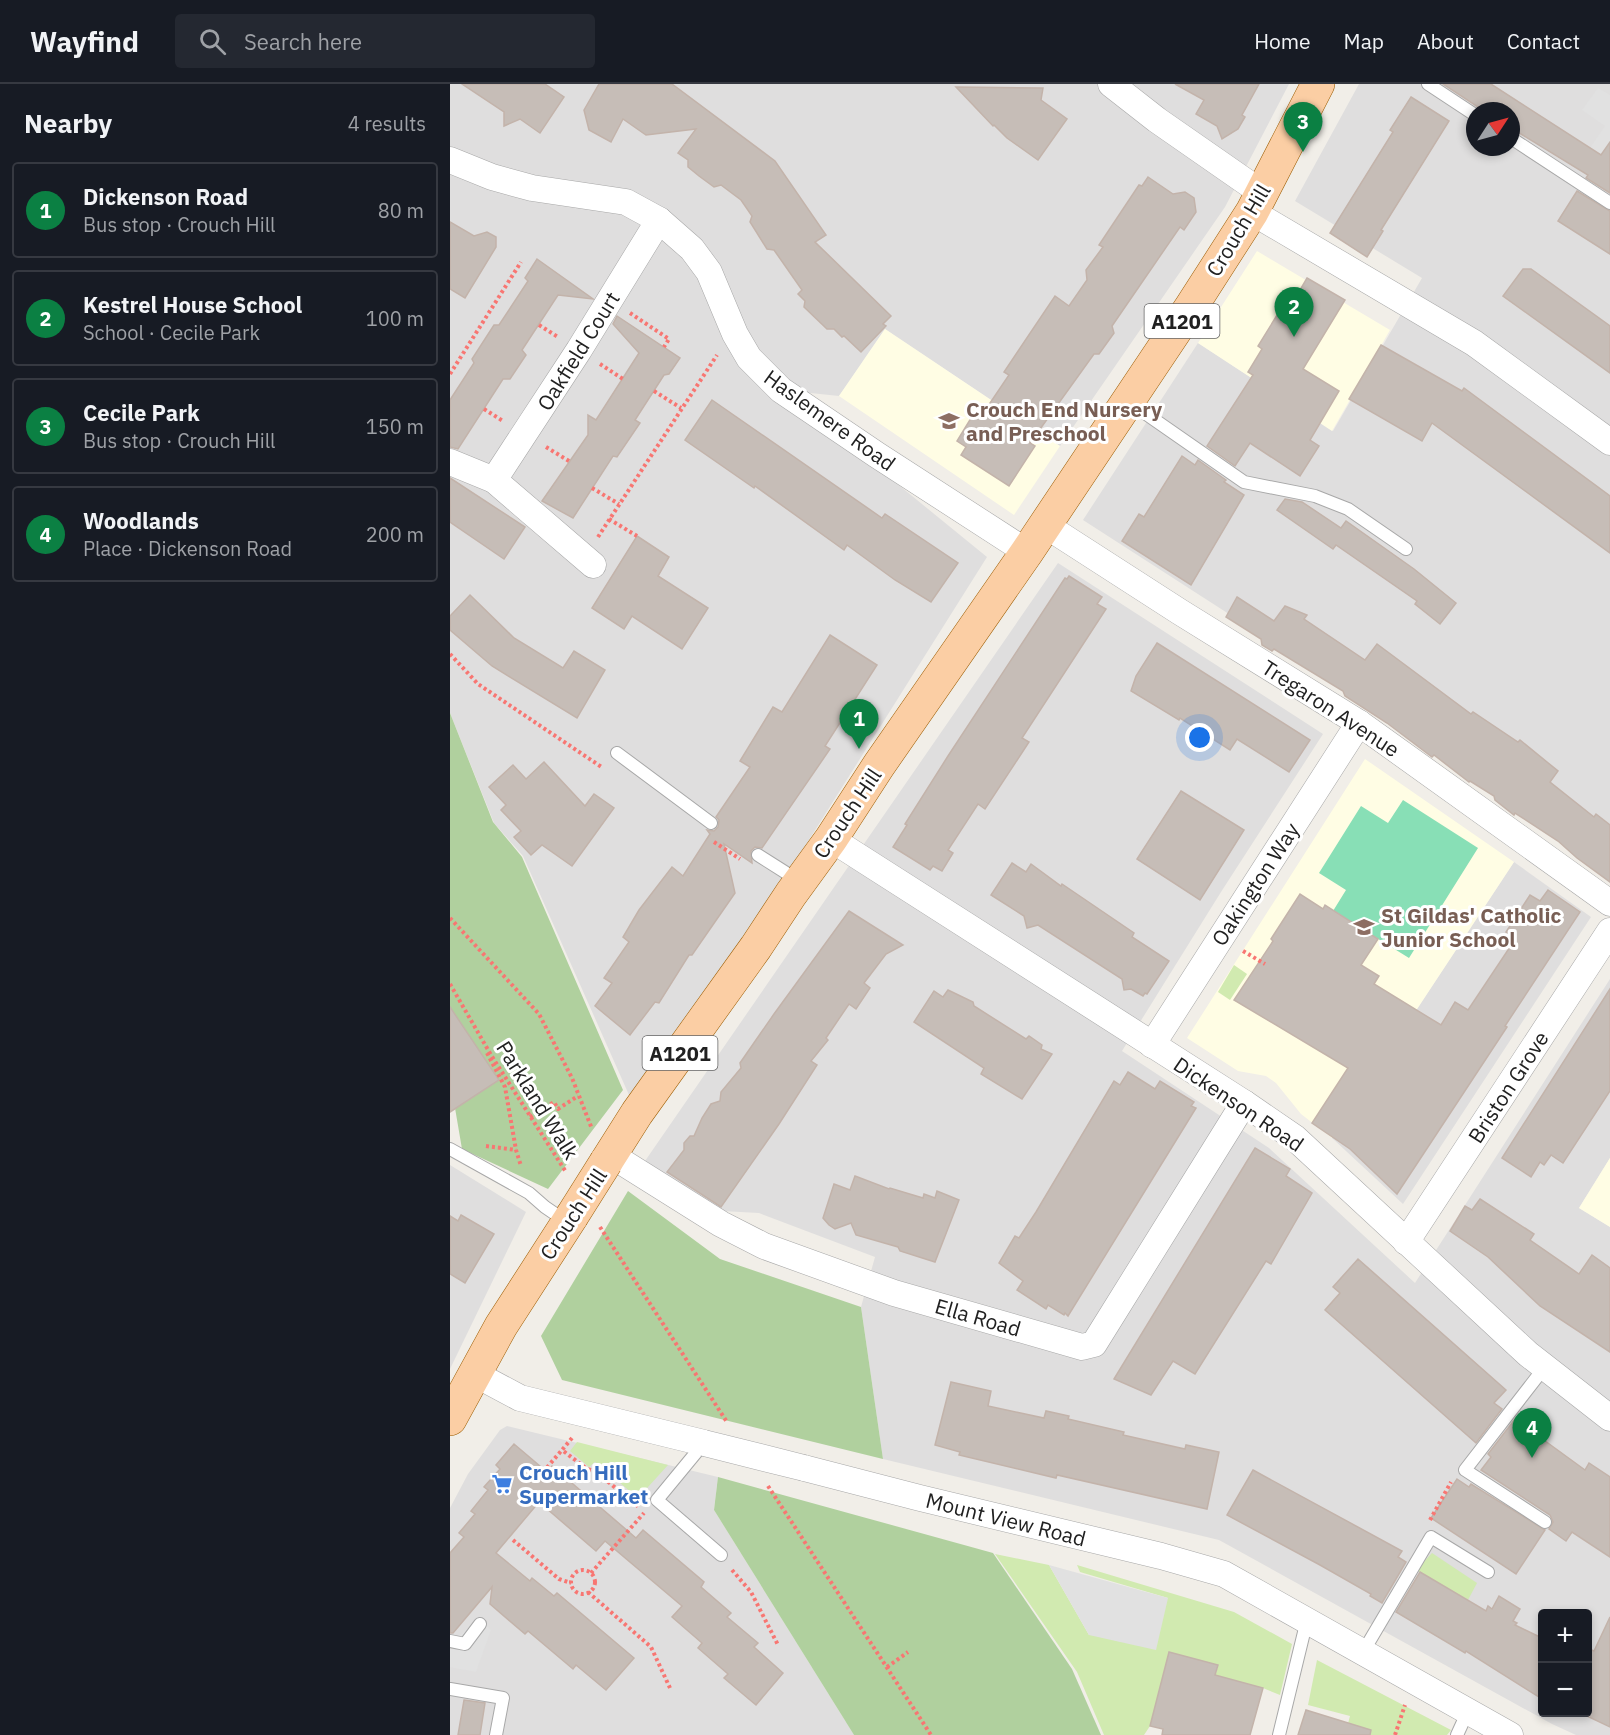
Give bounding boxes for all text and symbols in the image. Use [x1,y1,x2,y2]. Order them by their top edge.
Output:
search box [175,14,595,68]
text: Wayfind [30,23,139,60]
icon: search [196,25,229,58]
text: Search here [244,27,362,56]
text: Home [1254,27,1311,55]
text: Map [1344,27,1384,55]
text: About [1417,27,1474,55]
text: Contact [1507,27,1580,55]
north arrow [1466,102,1520,156]
pin: 3 [1284,103,1322,152]
text: Nearby [24,106,112,140]
text: 4 results [348,110,426,137]
street label: Crouch Hill [1199,178,1277,281]
text: Dickenson Road [83,182,248,211]
text: 1 [40,197,52,224]
text: 80 m [378,197,424,224]
text: Bus stop · Crouch Hill [83,211,275,238]
street label: Oakfield Court [530,286,626,416]
pin: 2 [1274,288,1314,337]
text: Kestrel House School [83,290,302,319]
road number: A1201 [1144,304,1220,338]
text: 2 [40,305,52,332]
text: 100 m [366,305,424,332]
text: School · Cecile Park [83,319,260,346]
street label: Haslemere Road [759,363,901,477]
place label: Crouch End Nursery and Preschool [966,395,1163,447]
text: Cecile Park [83,398,200,427]
school or university icon: Crouch End Nursery and Preschool [937,409,961,433]
text: 3 [40,413,52,440]
text: 150 m [366,413,424,440]
text: Bus stop · Crouch Hill [83,427,275,454]
text: Woodlands [83,506,199,535]
text: 4 [40,521,52,548]
text: 200 m [366,521,424,548]
text: Place · Dickenson Road [83,535,292,562]
street label: Tregaron Avenue [1257,653,1405,763]
pin: 1 [840,700,878,749]
your location [1185,723,1214,752]
street label: Crouch Hill [807,762,888,864]
street label: Oakington Way [1205,817,1306,951]
place label: St Gildas' Catholic Junior School [1381,901,1561,953]
school or university icon: St Gildas' Catholic Junior School [1352,915,1376,939]
street label: Briston Grove [1461,1026,1555,1148]
street label: Parkland Walk [490,1035,586,1165]
road number: A1201 [642,1036,718,1070]
street label: Dickenson Road [1168,1050,1310,1158]
street label: Crouch Hill [533,1163,613,1265]
street label: Ella Road [932,1291,1024,1343]
pin: 4 [1512,1408,1552,1458]
place label: Crouch Hill Supermarket [519,1458,648,1510]
supermarket icon: Crouch Hill Supermarket [490,1472,514,1496]
street label: Mount View Road [923,1486,1089,1552]
map controls [1538,1609,1592,1717]
button: + [1538,1609,1592,1663]
button: − [1538,1663,1592,1717]

